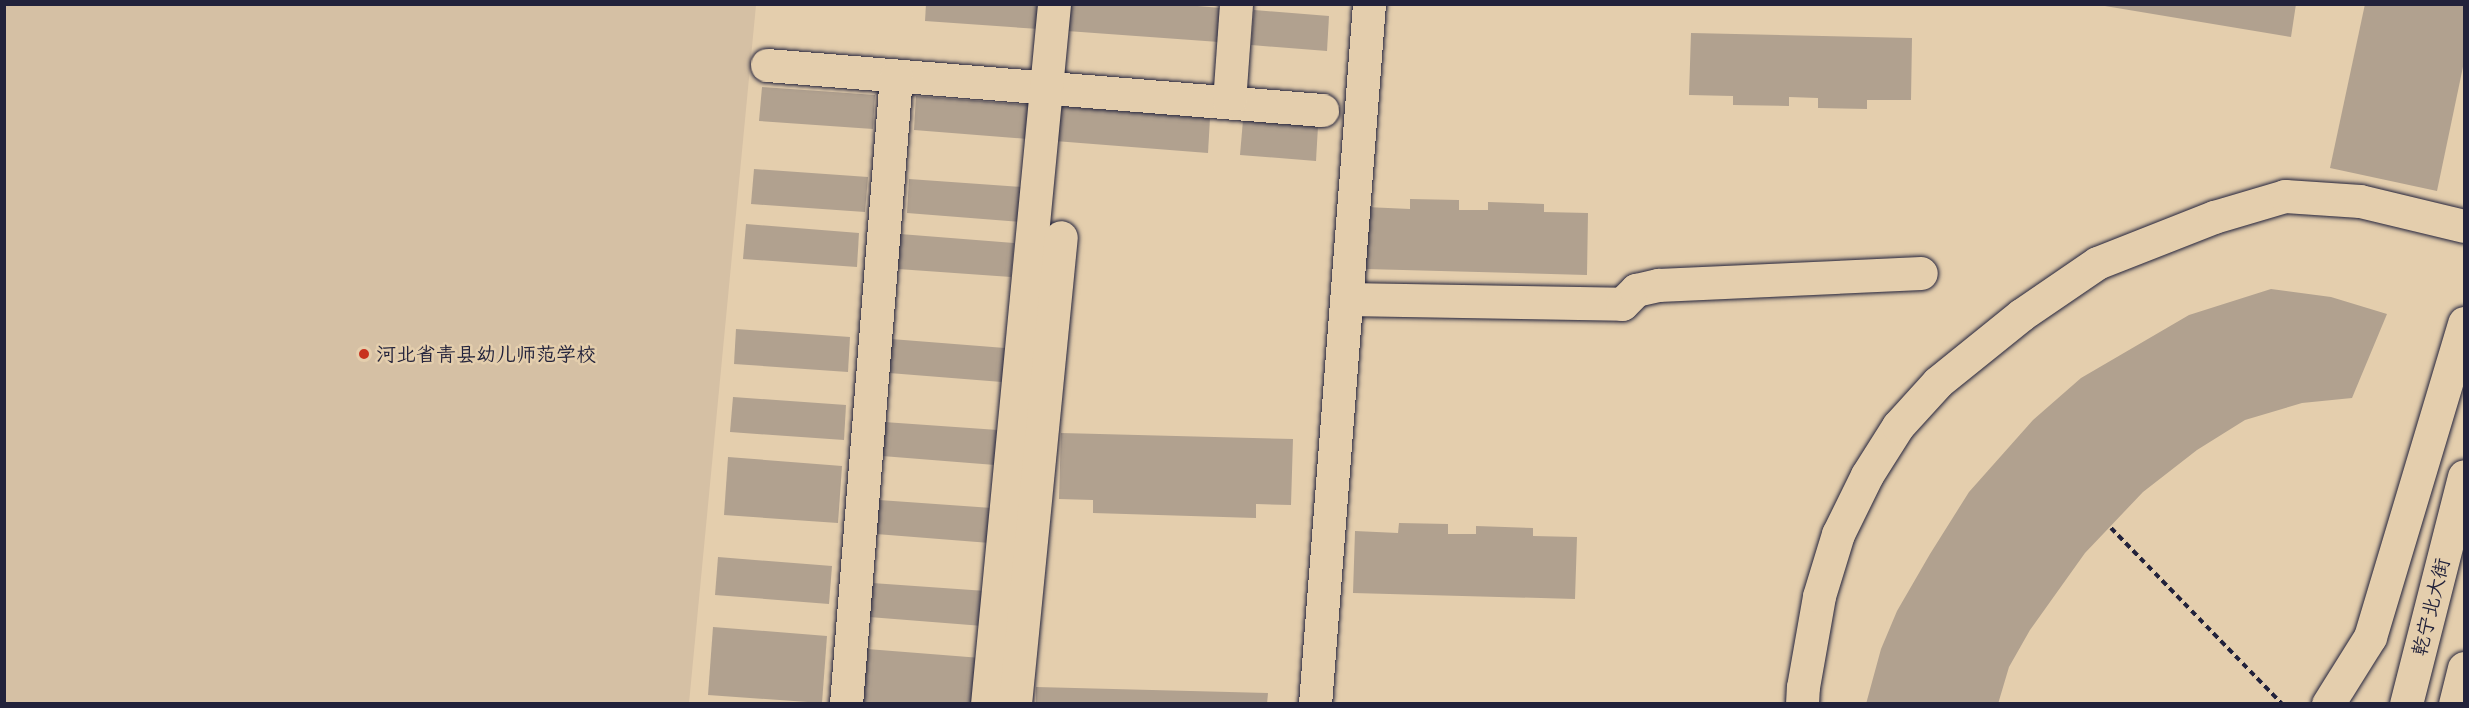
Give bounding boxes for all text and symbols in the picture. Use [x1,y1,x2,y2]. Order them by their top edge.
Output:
place label: 河北省青县幼儿师范学校 [376,342,596,366]
marker: 河北省青县幼儿师范学校 [357,347,371,361]
street label: 乾宁北大街 [2407,556,2455,658]

